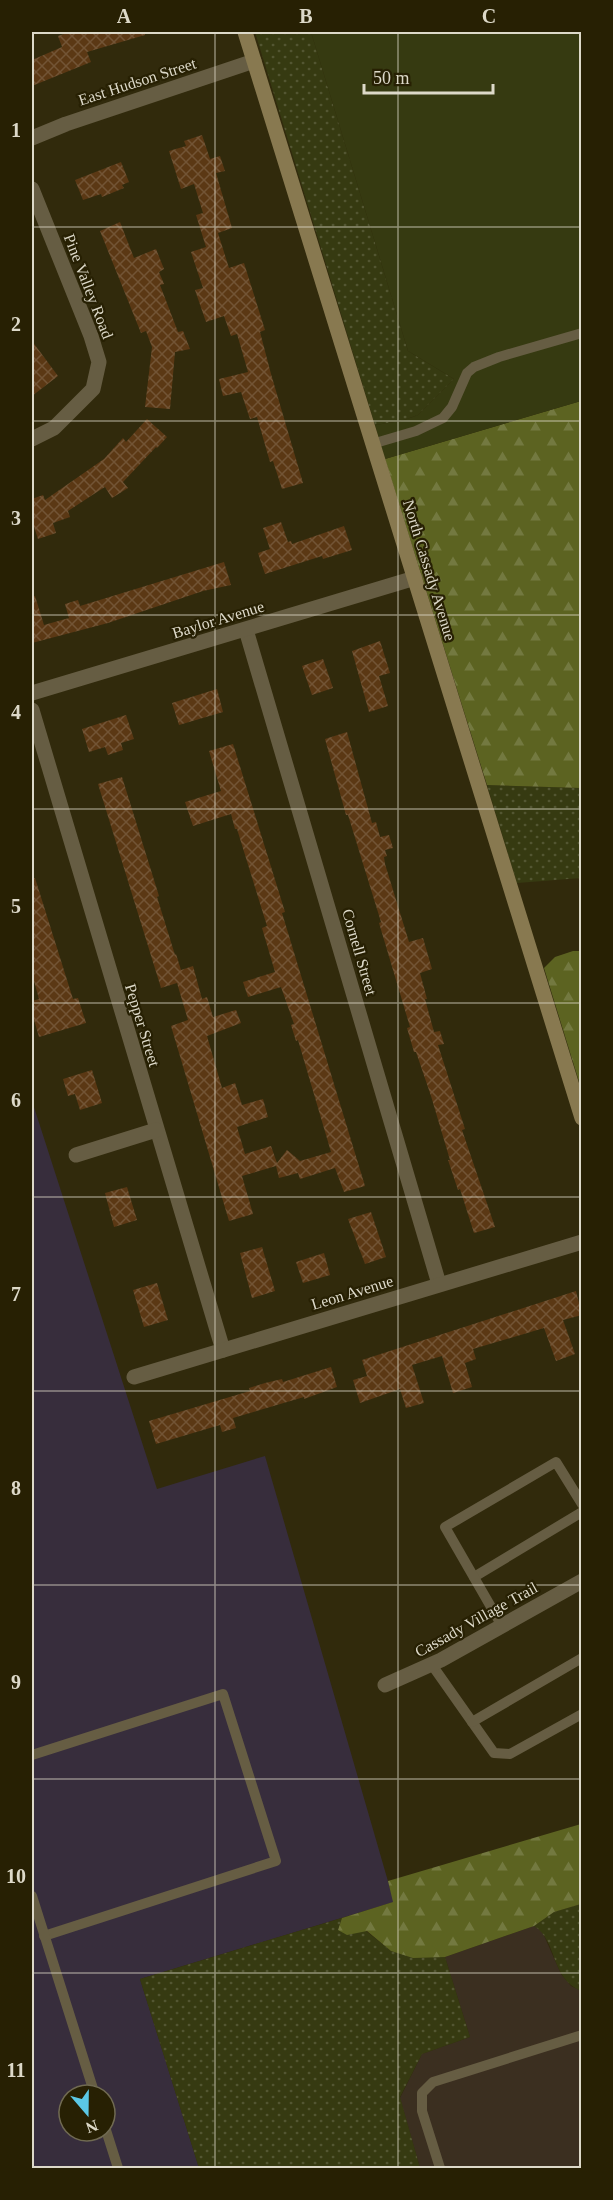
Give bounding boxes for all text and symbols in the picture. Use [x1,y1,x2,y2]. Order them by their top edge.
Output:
text: A [117,5,132,27]
text: B [299,5,313,27]
text: C [482,5,496,27]
street label: East Hudson Street [76,54,199,109]
scale bar [364,57,493,95]
text: 50 m [373,68,410,88]
text: 1 [11,119,21,141]
street label: Pine Valley Road [60,231,116,341]
text: 2 [11,313,21,335]
street label: North Cassady Avenue [399,498,459,643]
text: 3 [11,507,21,529]
street label: Baylor Avenue [170,597,266,642]
text: 4 [11,701,21,723]
text: 5 [11,895,21,917]
street label: Cornell Street [339,907,380,998]
street label: Pepper Street [121,982,163,1069]
text: 6 [11,1089,21,1111]
street label: Leon Avenue [309,1272,395,1313]
text: 7 [11,1283,21,1305]
text: 8 [11,1477,21,1499]
street label: Cassady Village Trail [412,1578,541,1661]
text: 9 [11,1671,21,1693]
text: 10 [6,1865,26,1887]
text: 11 [7,2059,25,2081]
north arrow [57,2083,117,2143]
text: N [83,2117,100,2137]

